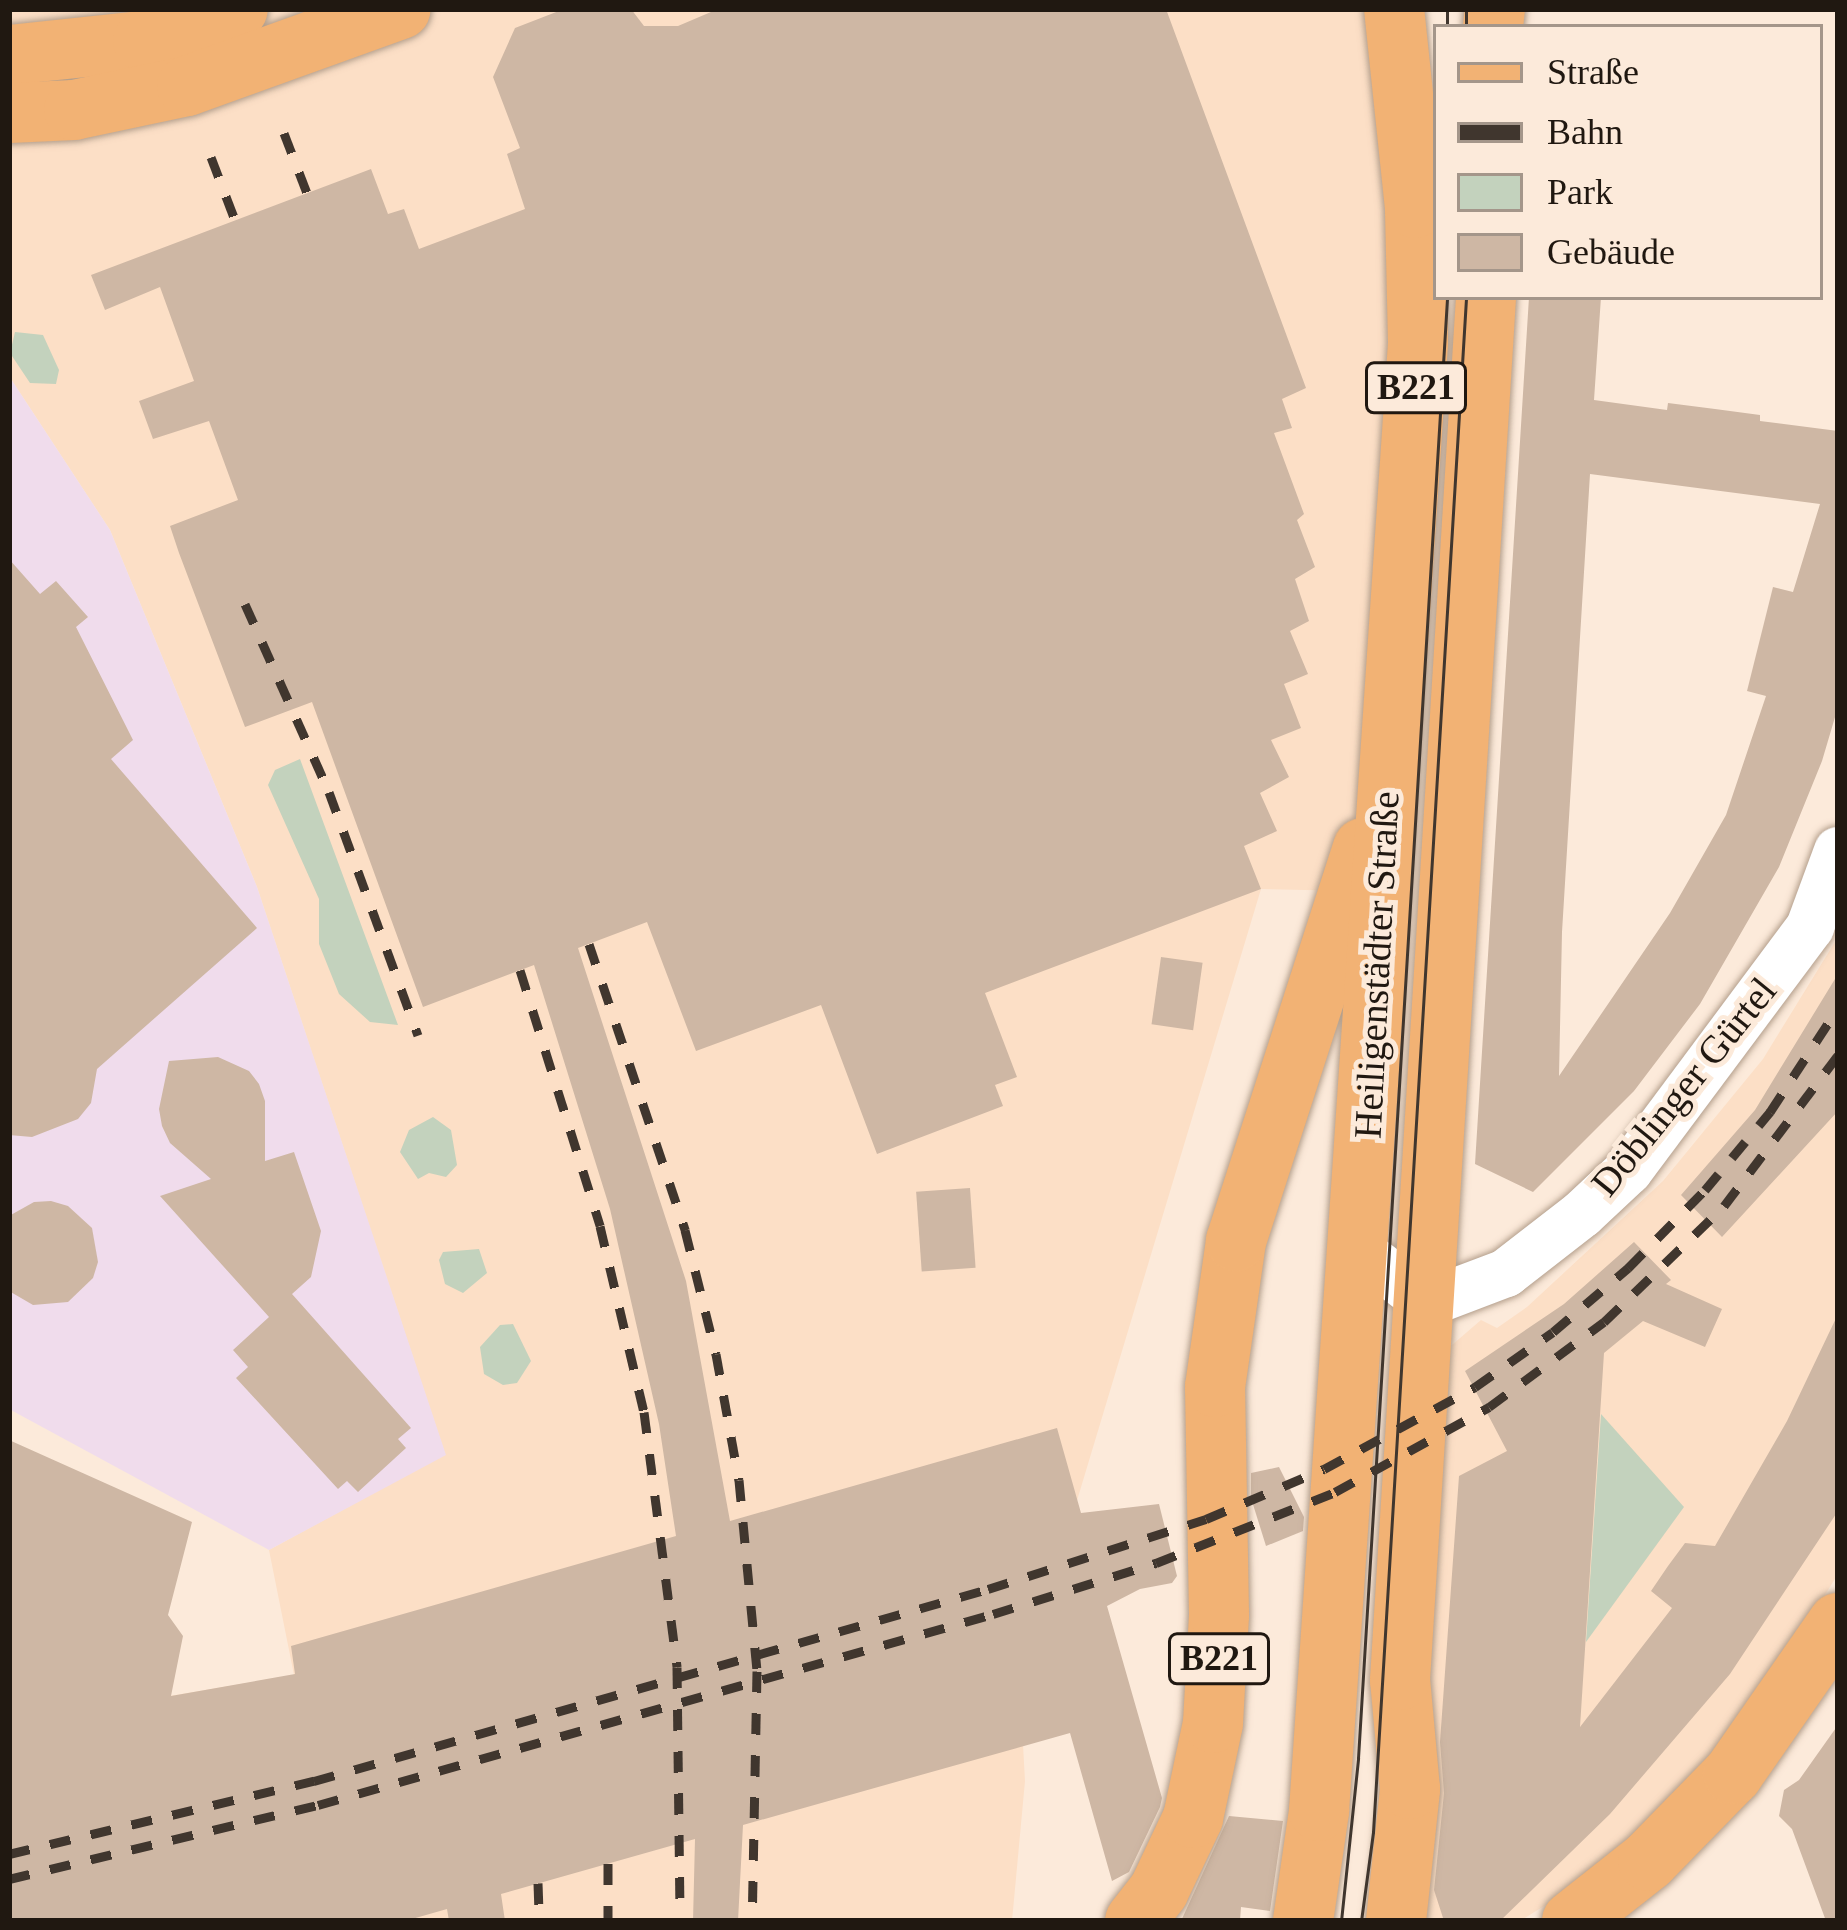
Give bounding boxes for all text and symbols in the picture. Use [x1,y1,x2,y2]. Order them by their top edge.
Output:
legend [1433,24,1823,300]
text: Straße [1547,52,1639,92]
text: Bahn [1547,112,1623,152]
text: Park [1547,172,1613,212]
text: Gebäude [1547,232,1675,272]
road number: B221 [1362,358,1470,418]
street label: Heiligenstädter Straße [1345,790,1409,1140]
street label: Döblinger Gürtel [1582,968,1786,1206]
road number: B221 [1165,1629,1273,1689]

